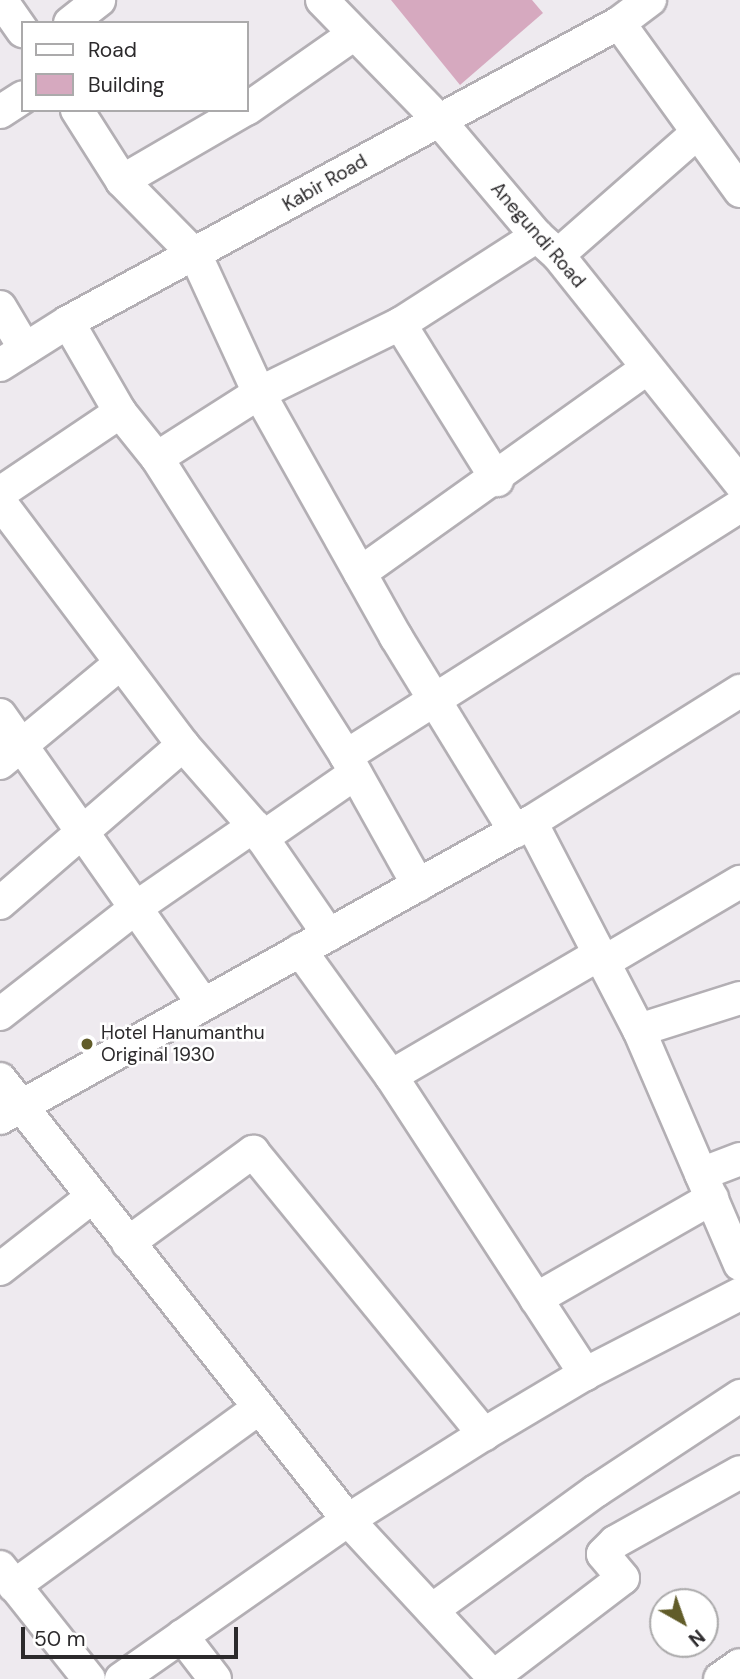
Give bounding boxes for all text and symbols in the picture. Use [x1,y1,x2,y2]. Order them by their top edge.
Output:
legend [21,21,248,112]
text: Road [88,36,137,64]
text: Building [88,71,164,99]
street label: Kabir Road [279,150,371,216]
street label: Anegundi Road [486,178,590,292]
place label: Hotel Hanumanthu Original 1930 [101,1022,265,1066]
marker: Hotel Hanumanthu Original 1930 [79,1036,95,1052]
north arrow [649,1588,719,1658]
scale bar [24,1612,242,1656]
text: N [683,1624,710,1652]
text: 50 m [34,1625,85,1653]

